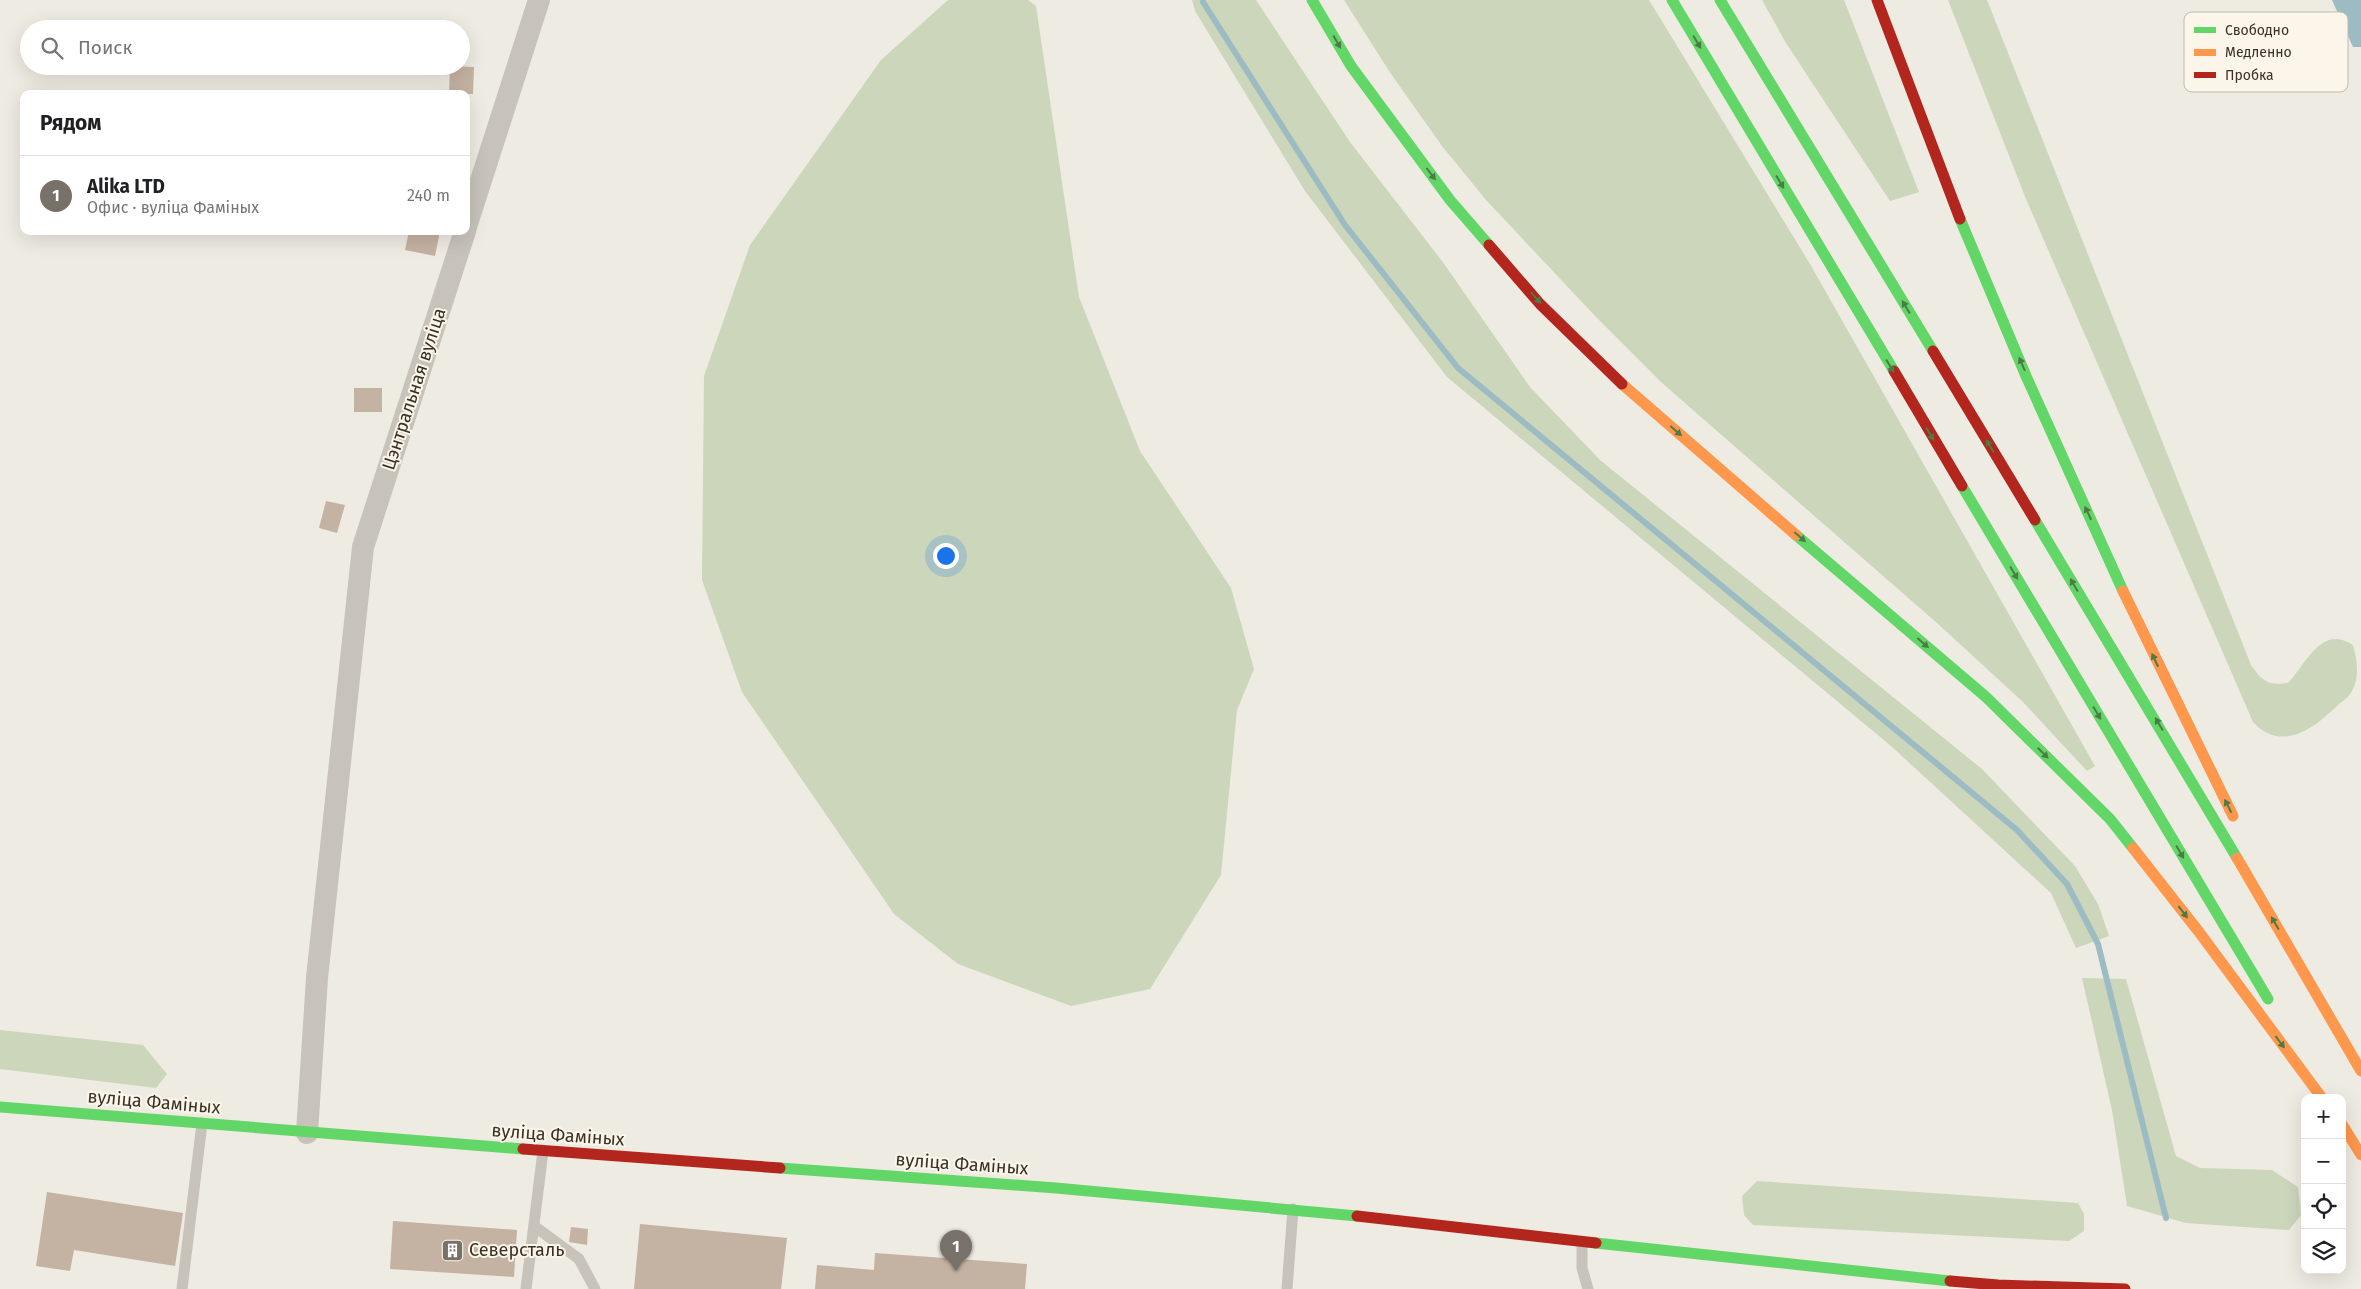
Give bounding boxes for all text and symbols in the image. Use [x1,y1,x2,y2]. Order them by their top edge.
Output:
legend [2184,12,2348,92]
search box [20,20,470,75]
text: Свободно [2225,22,2289,39]
icon: search [38,34,66,62]
one-way arrow [1692,35,1701,48]
text: Поиск [78,36,132,59]
one-way arrow [1332,36,1341,49]
text: Медленно [2225,44,2292,61]
text: Пробка [2225,67,2274,84]
text: Рядом [40,110,101,136]
one-way arrow [1426,167,1436,181]
text: Alika LTD [87,175,165,198]
one-way arrow [1775,175,1784,188]
text: 1 [52,186,60,205]
text: 240 m [407,186,450,205]
text: Офис · вуліца Фаміных [87,198,259,217]
one-way arrow [1530,292,1542,304]
one-way arrow [1901,301,1910,314]
street label: Цэнтральная вуліца [377,305,451,473]
one-way arrow [2018,357,2026,371]
one-way arrow [1885,360,1894,373]
one-way arrow [1670,426,1683,437]
one-way arrow [1926,427,1935,440]
one-way arrow [1986,440,1995,453]
one-way arrow [2083,506,2091,520]
one-way arrow [1793,532,1806,543]
your location [933,543,959,569]
one-way arrow [2009,567,2018,580]
one-way arrow [2070,579,2079,592]
one-way arrow [1917,637,1929,649]
one-way arrow [2151,653,2159,667]
one-way arrow [2092,706,2101,719]
one-way arrow [2154,718,2163,731]
one-way arrow [2037,747,2049,759]
one-way arrow [2224,799,2232,813]
one-way arrow [2176,846,2185,859]
one-way arrow [2178,905,2189,918]
one-way arrow [2270,916,2279,929]
one-way arrow [2275,1035,2286,1048]
street label: вуліца Фаміных [87,1085,222,1119]
map controls [2301,1094,2346,1274]
button: + [2301,1094,2346,1139]
street label: вуліца Фаміных [491,1119,625,1151]
button: − [2301,1139,2346,1184]
street label: вуліца Фаміных [895,1148,1029,1180]
button: locate [2301,1184,2346,1229]
button: layers [2301,1229,2346,1274]
pin: 1 [940,1230,972,1271]
building icon: Северсталь [441,1238,465,1262]
place label: Северсталь [469,1239,565,1261]

